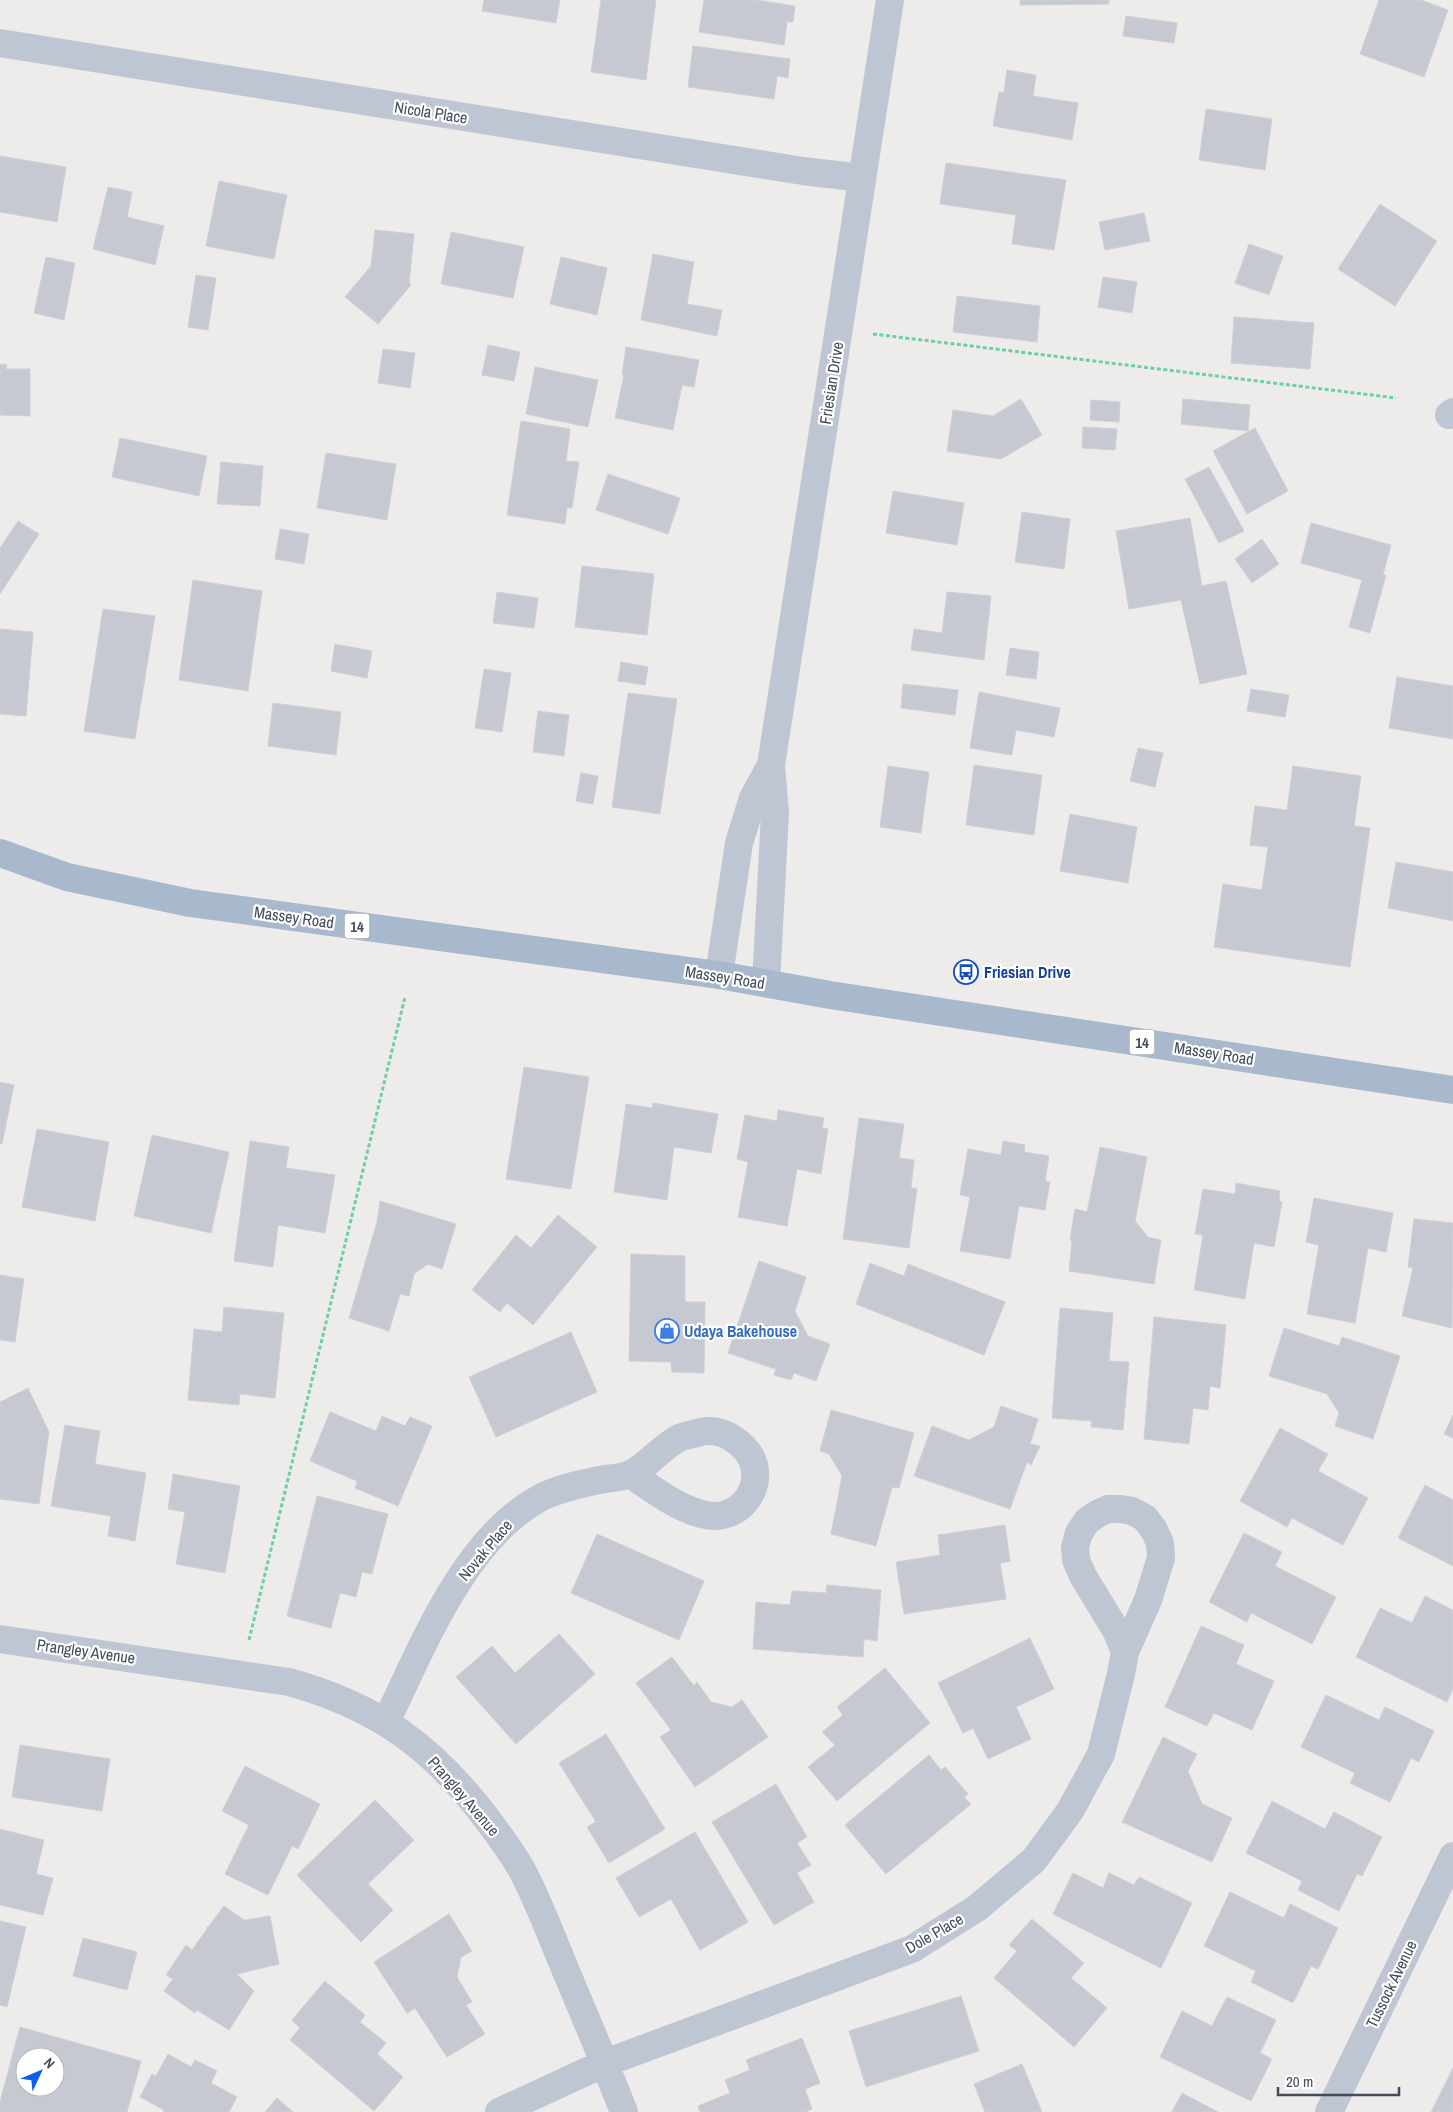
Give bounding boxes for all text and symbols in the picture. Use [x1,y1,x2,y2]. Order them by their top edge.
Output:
street label: Nicola Place [393,95,469,129]
street label: Friesian Drive [814,340,848,426]
street label: Massey Road [253,901,335,933]
road number: 14 [344,914,370,938]
bus stop icon: Friesian Drive [953,959,979,985]
street label: Massey Road [684,960,766,994]
place label: Friesian Drive [984,961,1071,983]
road number: 14 [1130,1030,1154,1054]
street label: Massey Road [1173,1036,1255,1070]
shop icon: Udaya Bakehouse [654,1318,680,1344]
place label: Udaya Bakehouse [684,1320,797,1342]
street label: Novak Place [453,1515,517,1585]
street label: Prangley Avenue [35,1633,137,1669]
street label: Prangley Avenue [423,1751,505,1841]
street label: Dole Place [901,1908,967,1958]
street label: Tussock Avenue [1360,1937,1422,2031]
north arrow [15,2047,65,2097]
text: N [40,2054,59,2072]
scale bar [1278,2064,1399,2096]
text: 20 m [1286,2071,1313,2092]

